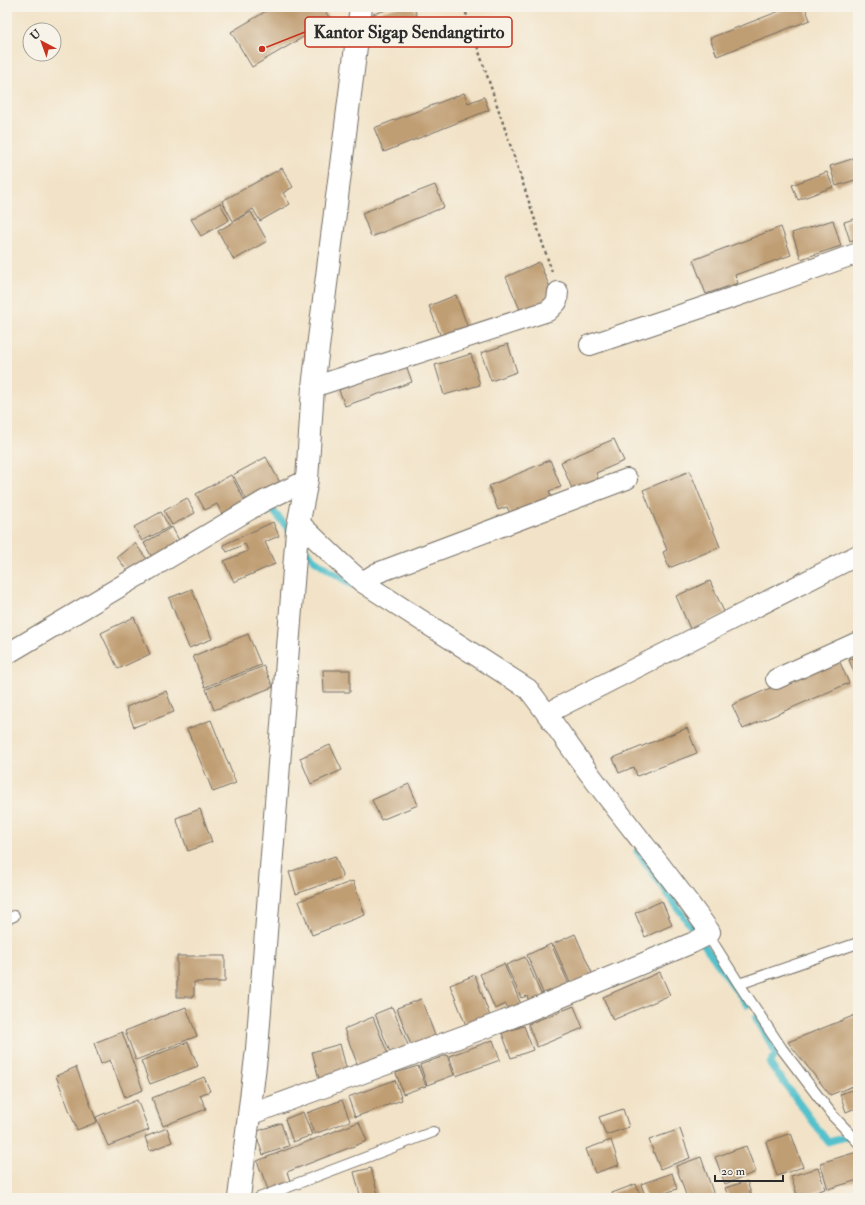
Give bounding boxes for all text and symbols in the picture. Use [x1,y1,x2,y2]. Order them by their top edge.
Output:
callout: Kantor Sigap Sendangtirto [305,17,512,47]
text: Kantor Sigap Sendangtirto [314,21,505,44]
north arrow [22,22,62,62]
text: U [28,26,44,43]
scale bar [715,1157,783,1183]
text: 20 m [721,1164,746,1179]

